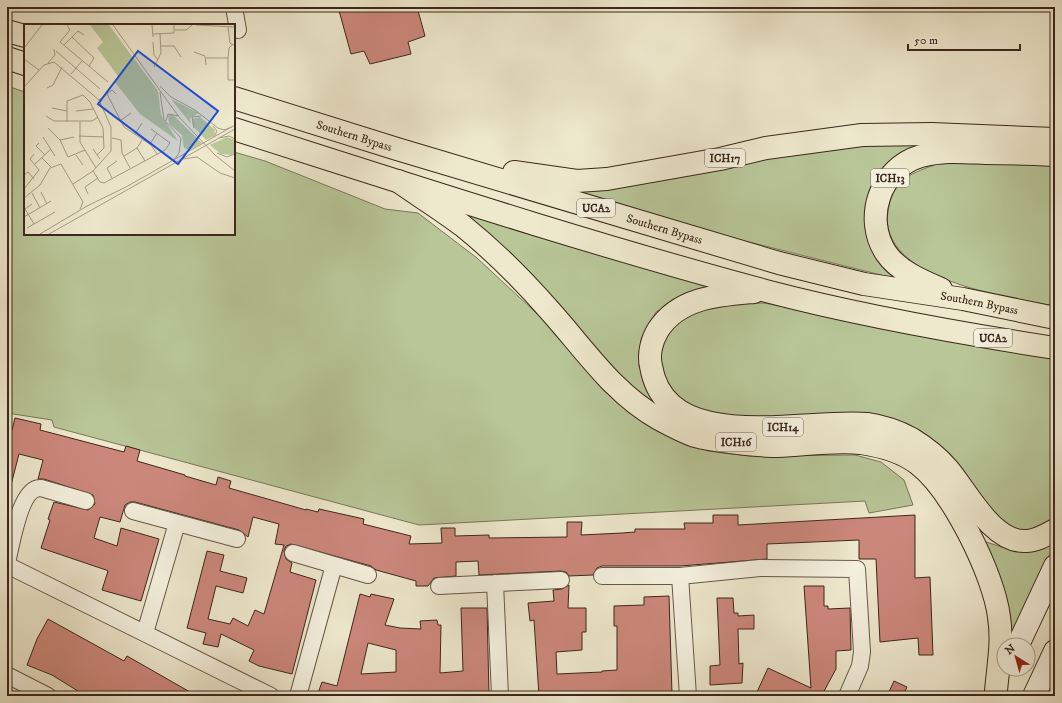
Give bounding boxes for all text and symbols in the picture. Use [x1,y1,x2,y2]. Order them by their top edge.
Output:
inset map [24,24,235,235]
scale bar [908,26,1020,52]
text: 50 m [914,33,938,48]
street label: Southern Bypass [314,117,394,155]
road number: ICH17 [705,149,745,167]
road number: ICH13 [871,169,909,187]
road number: UCA2 [577,199,615,217]
street label: Southern Bypass [624,211,704,248]
street label: Southern Bypass [940,289,1020,318]
road number: UCA2 [974,329,1012,347]
road number: ICH14 [763,418,803,436]
road number: ICH16 [716,433,756,451]
north arrow [996,637,1036,677]
text: N [1003,642,1018,658]

